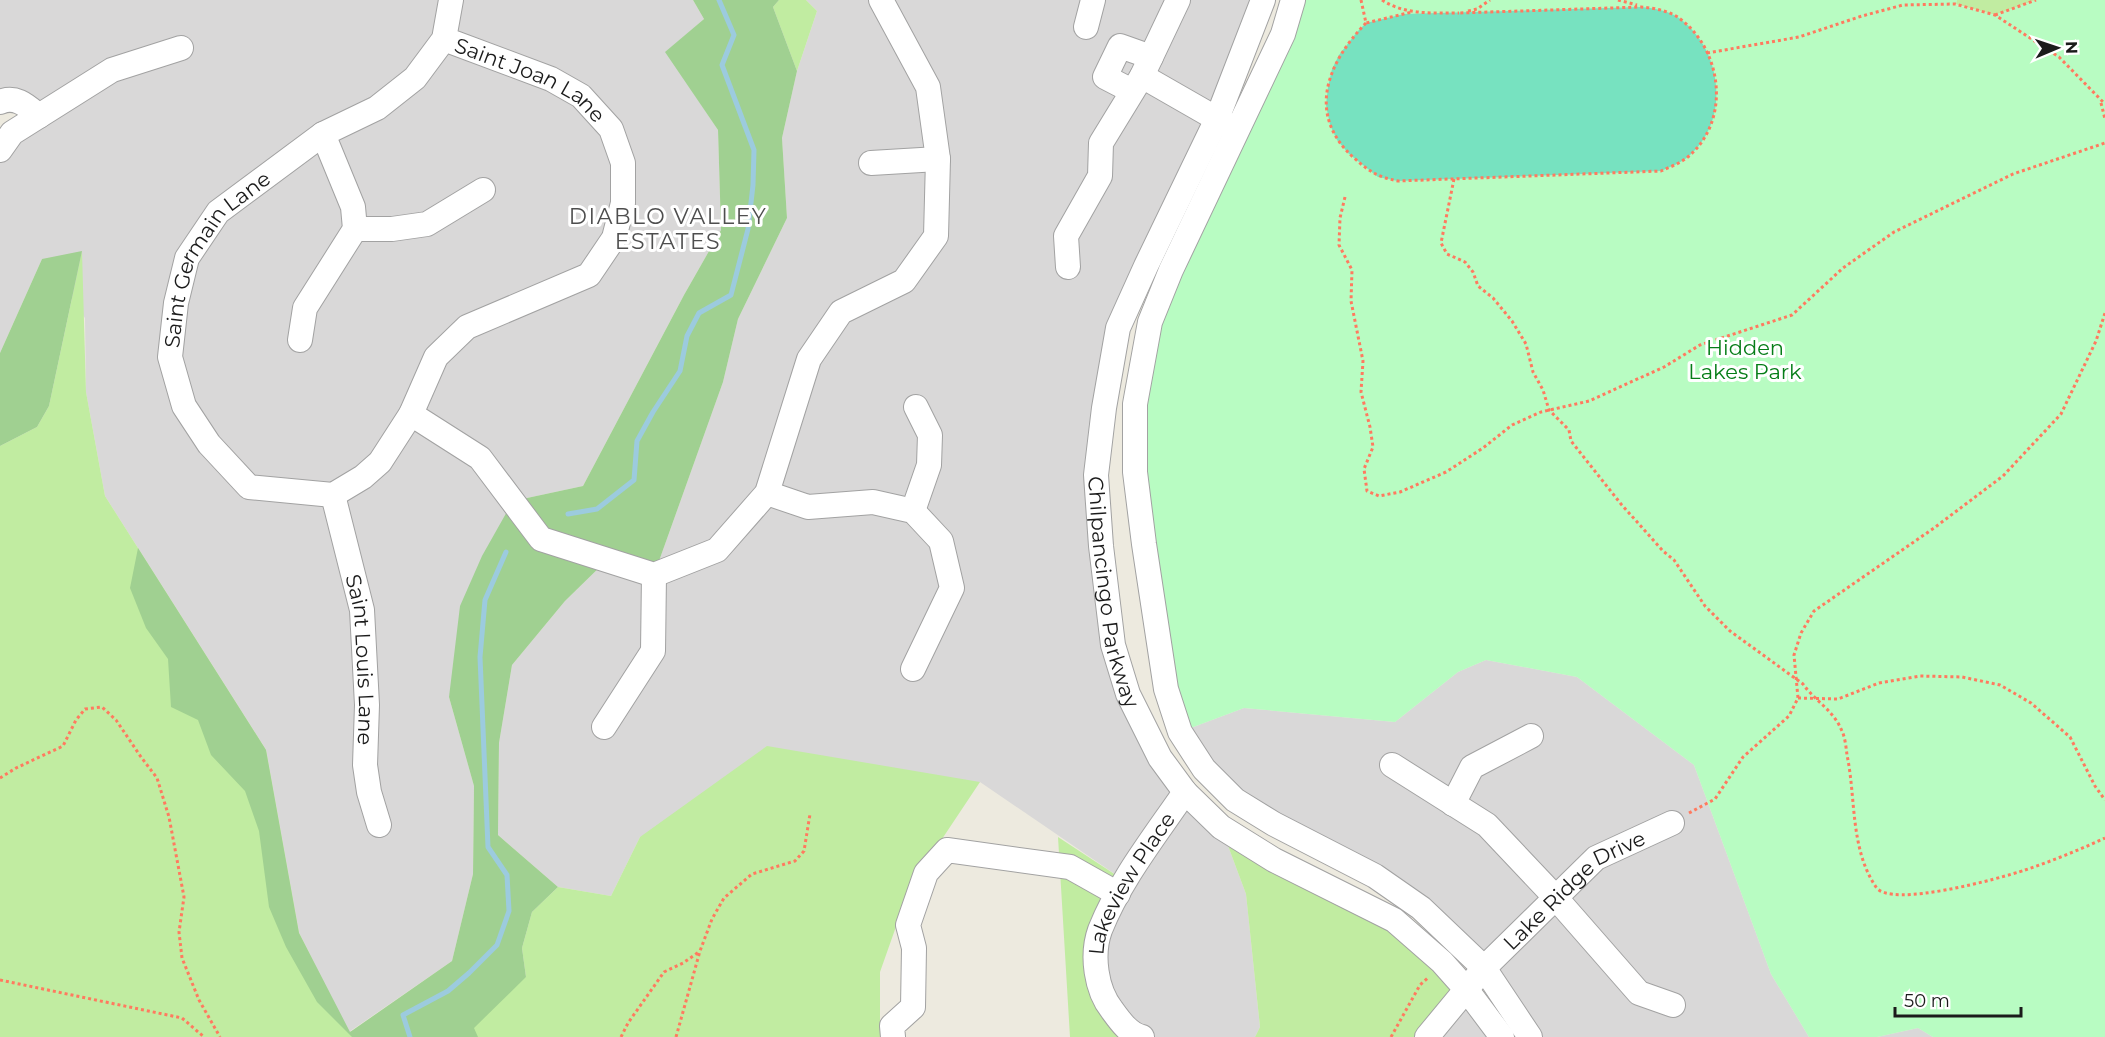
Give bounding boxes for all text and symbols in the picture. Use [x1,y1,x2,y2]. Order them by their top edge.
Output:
north arrow [2027,18,2087,78]
street label: Saint Joan Lane [452,32,611,127]
text: N [2062,41,2081,54]
street label: Saint Germain Lane [159,165,275,349]
district label: DIABLO VALLEY ESTATES [569,203,767,255]
park label: Hidden Lakes Park [1688,335,1802,384]
street label: Chilpancingo Parkway [1084,475,1146,712]
street label: Saint Louis Lane [341,572,380,746]
street label: Lakeview Place [1083,807,1180,956]
street label: Lake Ridge Drive [1498,825,1649,955]
scale bar [1895,980,2021,1018]
text: 50 m [1904,990,1950,1012]

